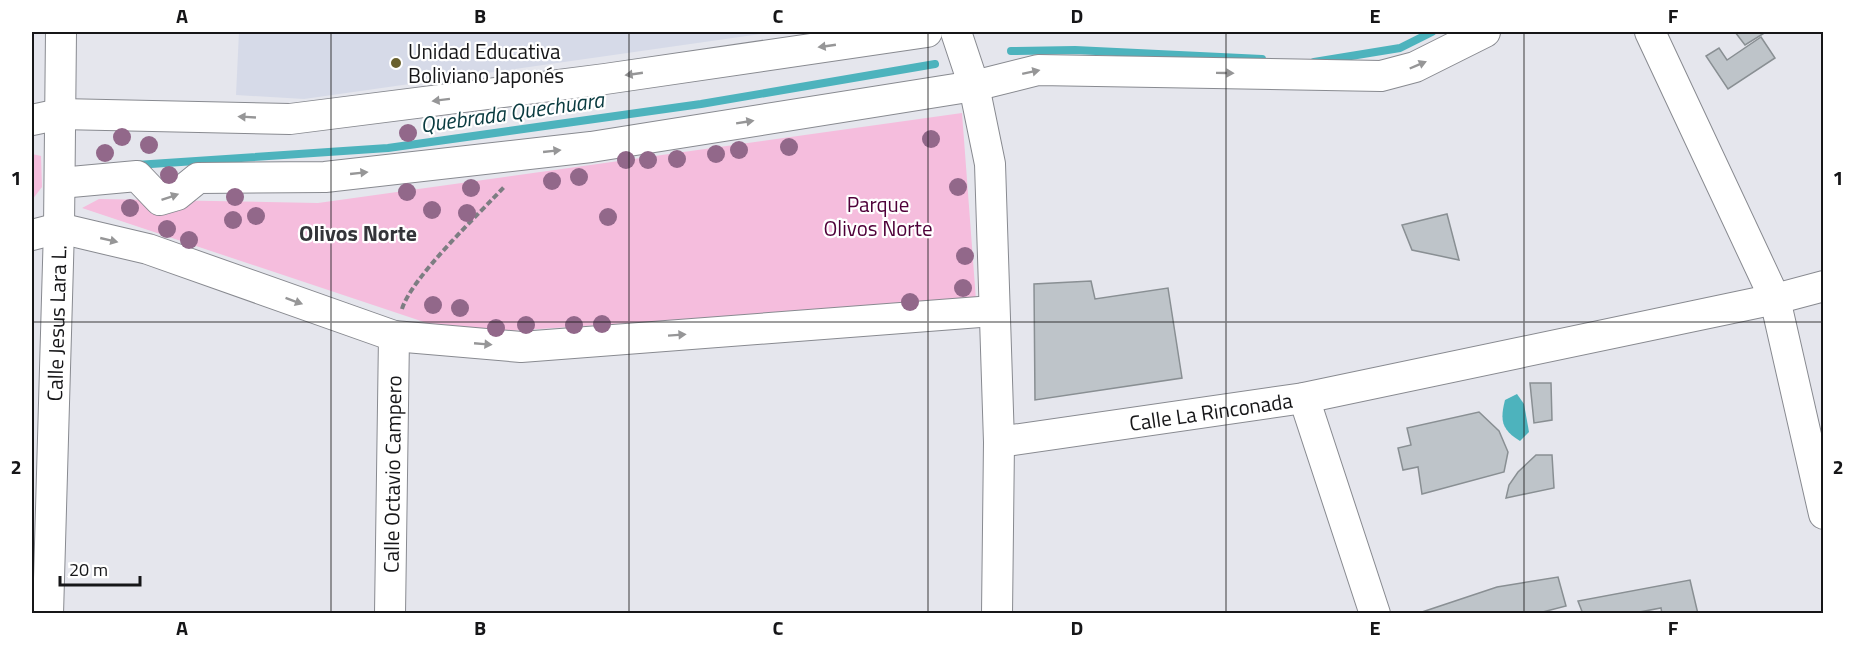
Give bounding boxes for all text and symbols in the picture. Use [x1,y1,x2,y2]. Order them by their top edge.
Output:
text: A [176,0,188,31]
text: B [474,0,486,31]
text: C [773,0,784,31]
text: D [1071,0,1083,31]
text: E [1369,0,1381,31]
text: F [1668,0,1679,31]
place label: Unidad Educativa Boliviano Japonés [408,35,564,91]
one-way arrow [818,42,837,51]
marker: Unidad Educativa Boliviano Japonés [389,56,403,70]
one-way arrow [1410,60,1428,70]
one-way arrow [1021,67,1040,76]
one-way arrow [1216,69,1235,78]
one-way arrow [625,70,644,79]
water label: Quebrada Quechuara [418,82,608,142]
one-way arrow [431,95,450,104]
one-way arrow [238,113,257,122]
one-way arrow [736,118,755,127]
one-way arrow [543,146,562,156]
text: 1 [10,162,22,193]
text: 1 [1832,162,1844,193]
one-way arrow [349,168,368,178]
park label: Parque Olivos Norte [823,188,933,244]
one-way arrow [161,191,179,201]
district label: Olivos Norte [299,216,417,250]
one-way arrow [100,236,119,245]
street label: Calle Jesus Lara L. [38,244,75,402]
one-way arrow [285,296,303,306]
one-way arrow [668,331,687,340]
one-way arrow [473,339,492,349]
street label: Calle Octavio Campero [375,375,409,573]
street label: Calle La Rinconada [1127,384,1295,439]
text: 2 [10,451,22,482]
text: 2 [1832,451,1844,482]
scale bar [60,549,140,587]
text: 20 m [69,556,108,583]
text: A [176,612,188,643]
text: B [474,612,486,643]
text: C [773,612,784,643]
text: D [1071,612,1083,643]
text: E [1369,612,1381,643]
text: F [1668,612,1679,643]

